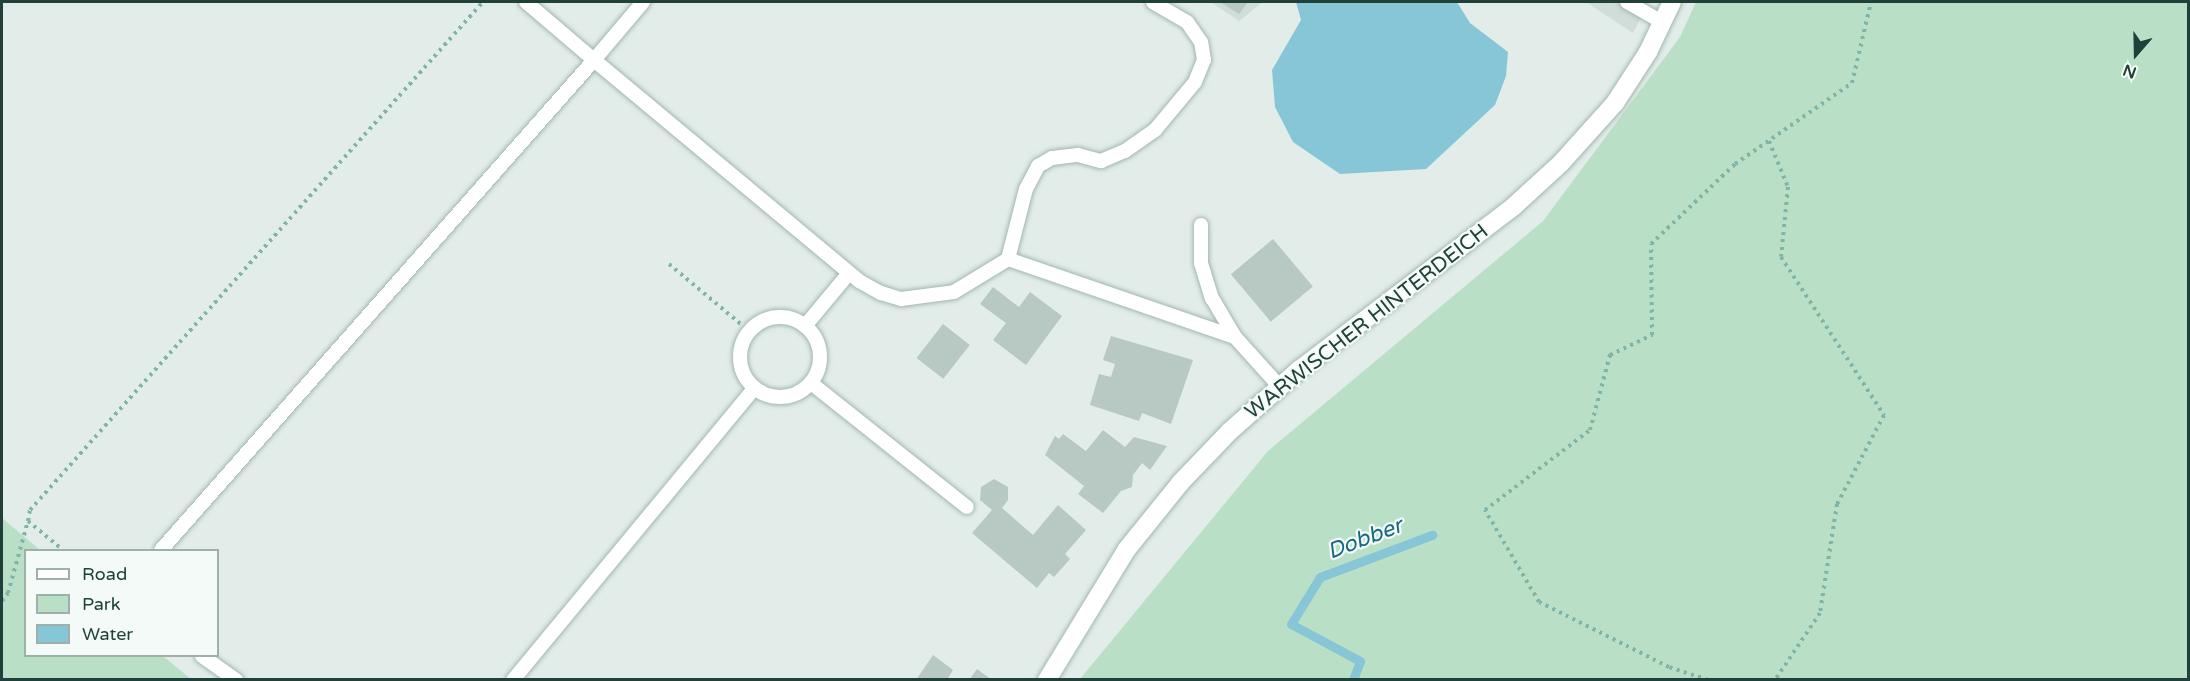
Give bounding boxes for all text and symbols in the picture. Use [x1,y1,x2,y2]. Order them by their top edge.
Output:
north arrow [2106,24,2166,84]
text: N [2120,59,2139,83]
street label: WARWISCHER HINTERDEICH [1240,219,1494,425]
water label: Dobber [1324,513,1406,565]
legend [24,549,219,657]
text: Road [82,563,127,585]
text: Park [82,593,120,615]
text: Water [82,623,133,645]

